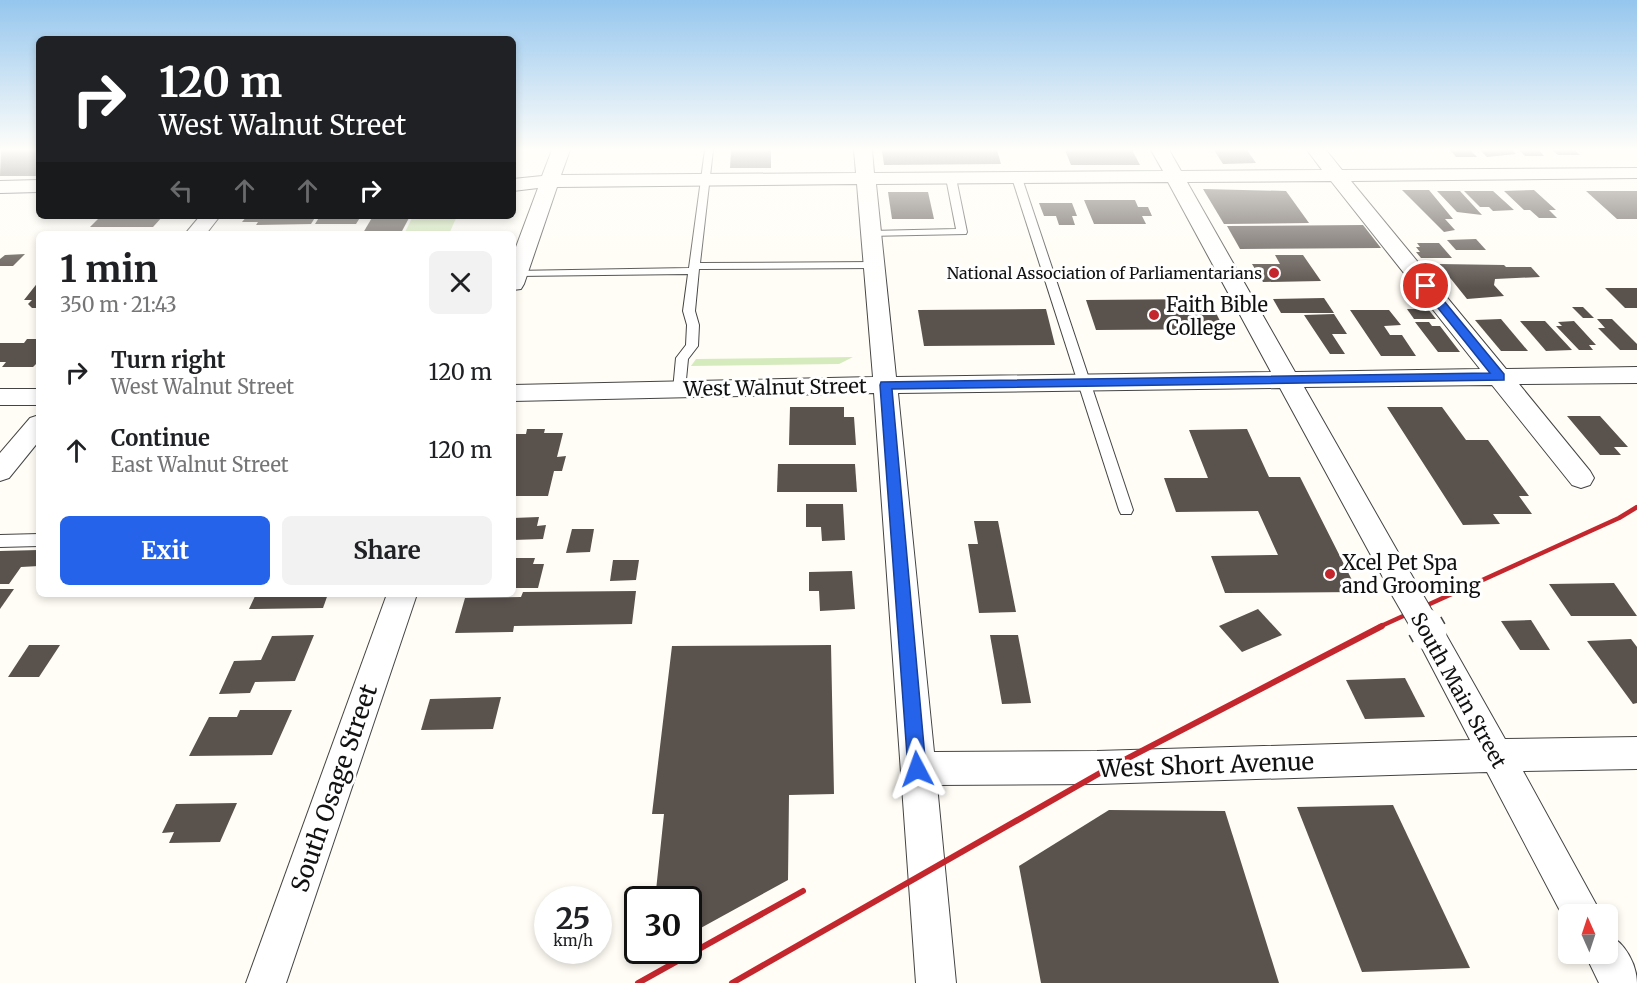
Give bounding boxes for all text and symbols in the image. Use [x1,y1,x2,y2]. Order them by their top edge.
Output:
text: 120 m [159,56,282,108]
icon: right [60,60,138,138]
text: West Walnut Street [159,108,406,142]
icon: left [165,174,198,207]
icon: ahead [228,174,261,207]
icon: ahead [291,174,324,207]
icon: right [354,174,387,207]
text: 1 min [60,247,158,292]
button: close [429,251,492,314]
pin [1400,260,1451,311]
place label: National Association of Parliamentarians [947,263,1262,283]
marker: National Association of Parliamentarians [1267,266,1281,280]
icon: arrive [1409,269,1442,302]
text: 350 m · 21:43 [60,292,177,317]
place label: Faith Bible College [1166,292,1268,340]
marker: Faith Bible College [1147,308,1161,322]
text: Turn right [111,346,225,374]
icon: right [60,356,93,389]
text: 120 m [428,358,492,386]
street label: West Walnut Street [682,373,867,401]
text: West Walnut Street [111,374,294,399]
text: Continue [111,424,210,452]
icon: ahead [60,434,93,467]
text: 120 m [428,436,492,464]
text: East Walnut Street [111,452,289,477]
button: Exit [60,516,270,585]
button: Share [282,516,492,585]
place label: Xcel Pet Spa and Grooming [1342,550,1481,598]
marker: Xcel Pet Spa and Grooming [1323,567,1337,581]
street label: South Main Street [1406,608,1512,772]
street label: South Osage Street [284,679,384,896]
position arrow [885,737,949,801]
street label: West Short Avenue [1096,746,1315,784]
speed limit sign: 30 [624,886,702,964]
text: 25 [556,899,590,937]
north arrow [1558,904,1618,964]
map controls [1558,904,1618,964]
text: km/h [553,931,593,950]

